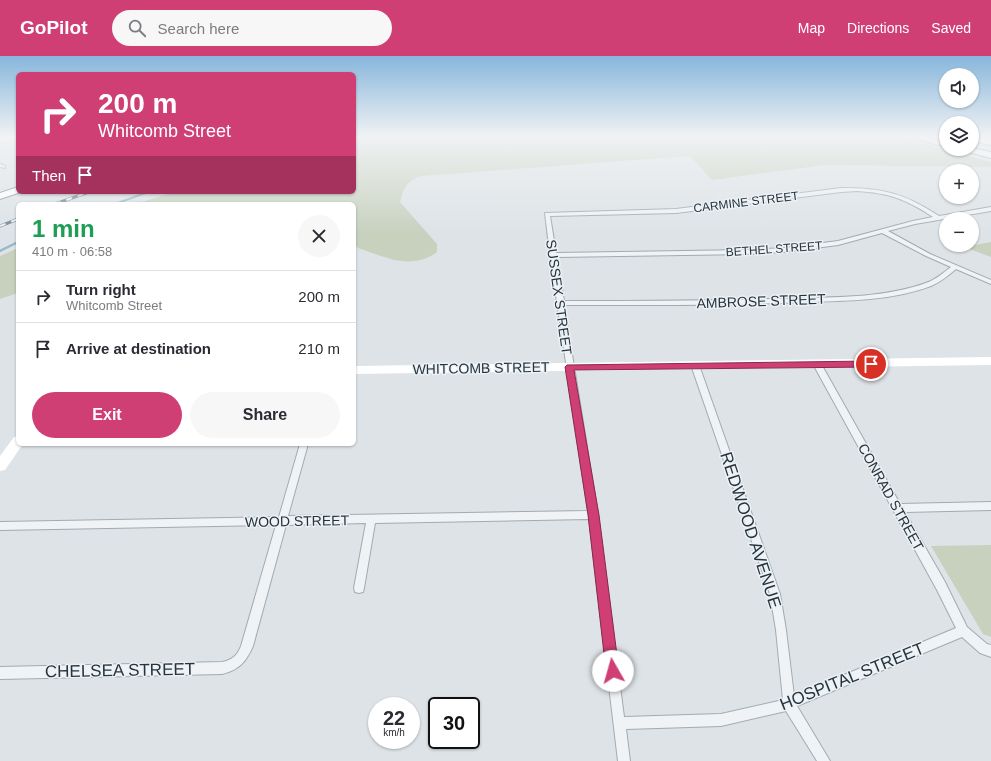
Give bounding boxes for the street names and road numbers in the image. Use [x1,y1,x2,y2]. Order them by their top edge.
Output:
street label: CARMINE STREET [693,189,800,215]
street label: SUSSEX STREET [543,238,575,356]
street label: BETHEL STREET [725,239,823,259]
street label: AMBROSE STREET [696,291,826,311]
street label: WHITCOMB STREET [412,359,550,377]
street label: CONRAD STREET [855,441,927,554]
street label: REDWOOD AVENUE [716,450,785,611]
street label: WOOD STREET [245,512,350,530]
street label: HOSPITAL STREET [777,639,927,714]
street label: CHELSEA STREET [45,660,195,681]

